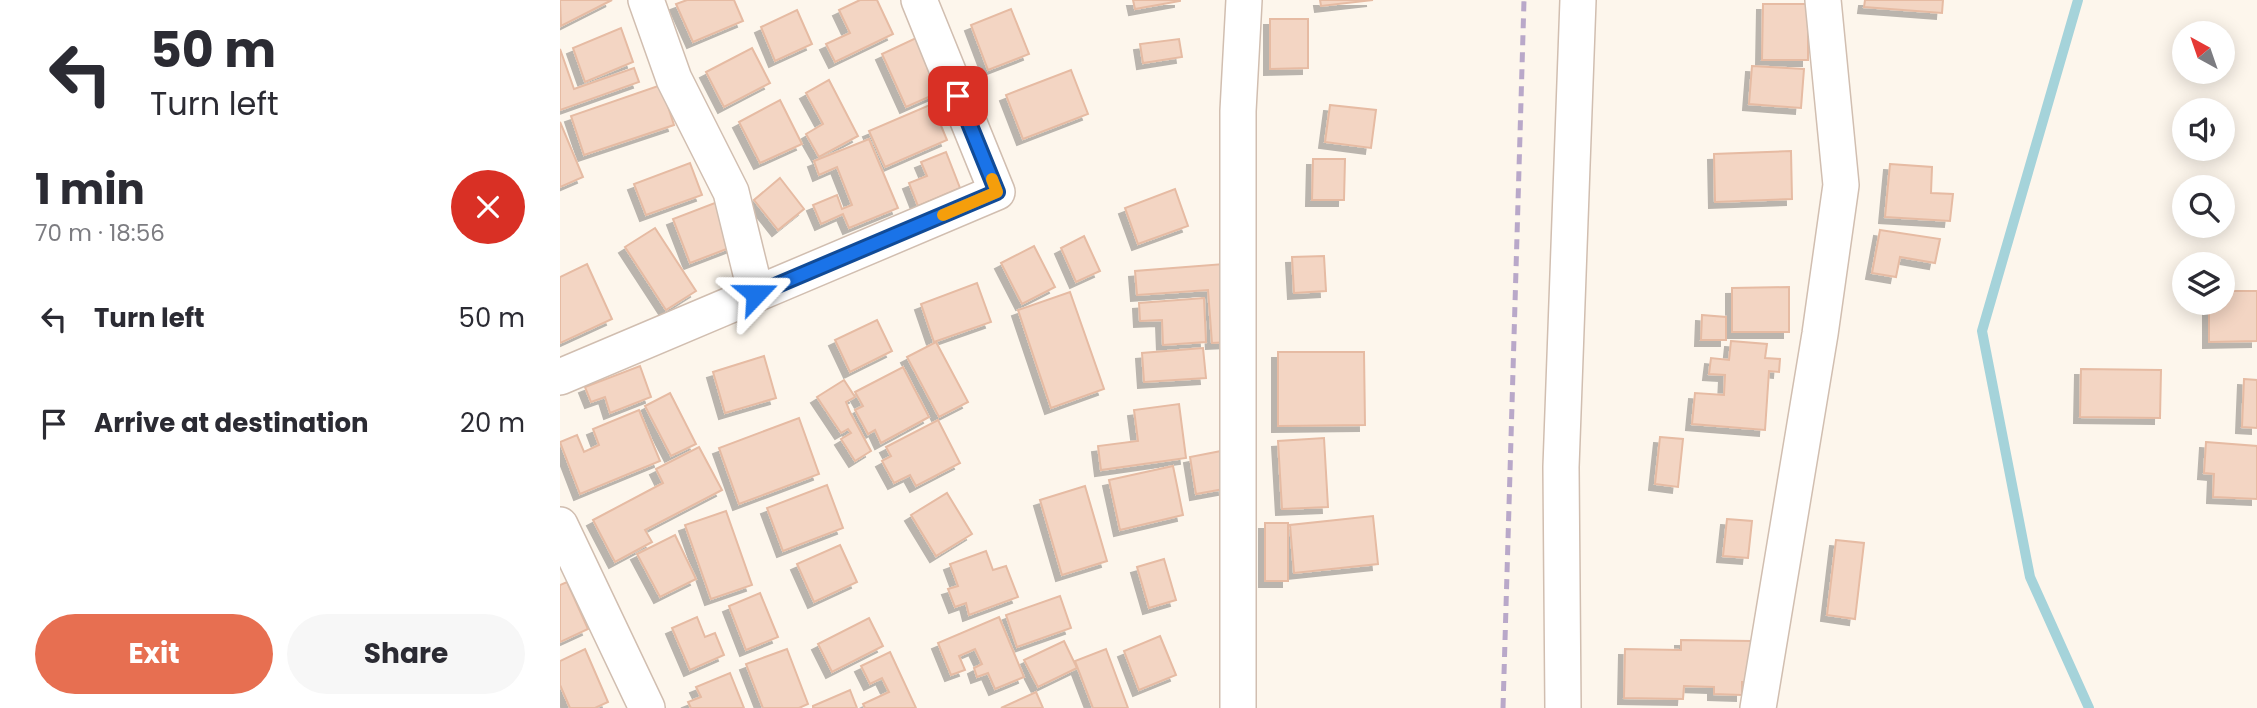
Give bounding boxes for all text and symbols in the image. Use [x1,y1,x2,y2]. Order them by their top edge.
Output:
text: 50 m [150,16,276,84]
north arrow [2172,21,2235,84]
map controls [2172,21,2235,315]
icon: left [35,28,126,119]
pin [928,66,988,126]
icon: arrive [939,77,977,115]
text: Turn left [150,81,279,126]
button: sound [2172,98,2235,161]
text: 1 min [35,160,145,219]
button: close [451,170,525,244]
button: search [2172,175,2235,238]
text: 70 m · 18:56 [35,217,165,249]
button: layers [2172,252,2235,315]
position arrow [719,257,793,331]
icon: left [35,300,73,338]
text: Turn left [94,300,205,336]
text: 50 m [459,300,525,336]
icon: arrive [35,405,73,443]
text: Arrive at destination [94,405,369,441]
text: 20 m [460,405,525,441]
button: Exit [35,614,273,694]
button: Share [287,614,525,694]

